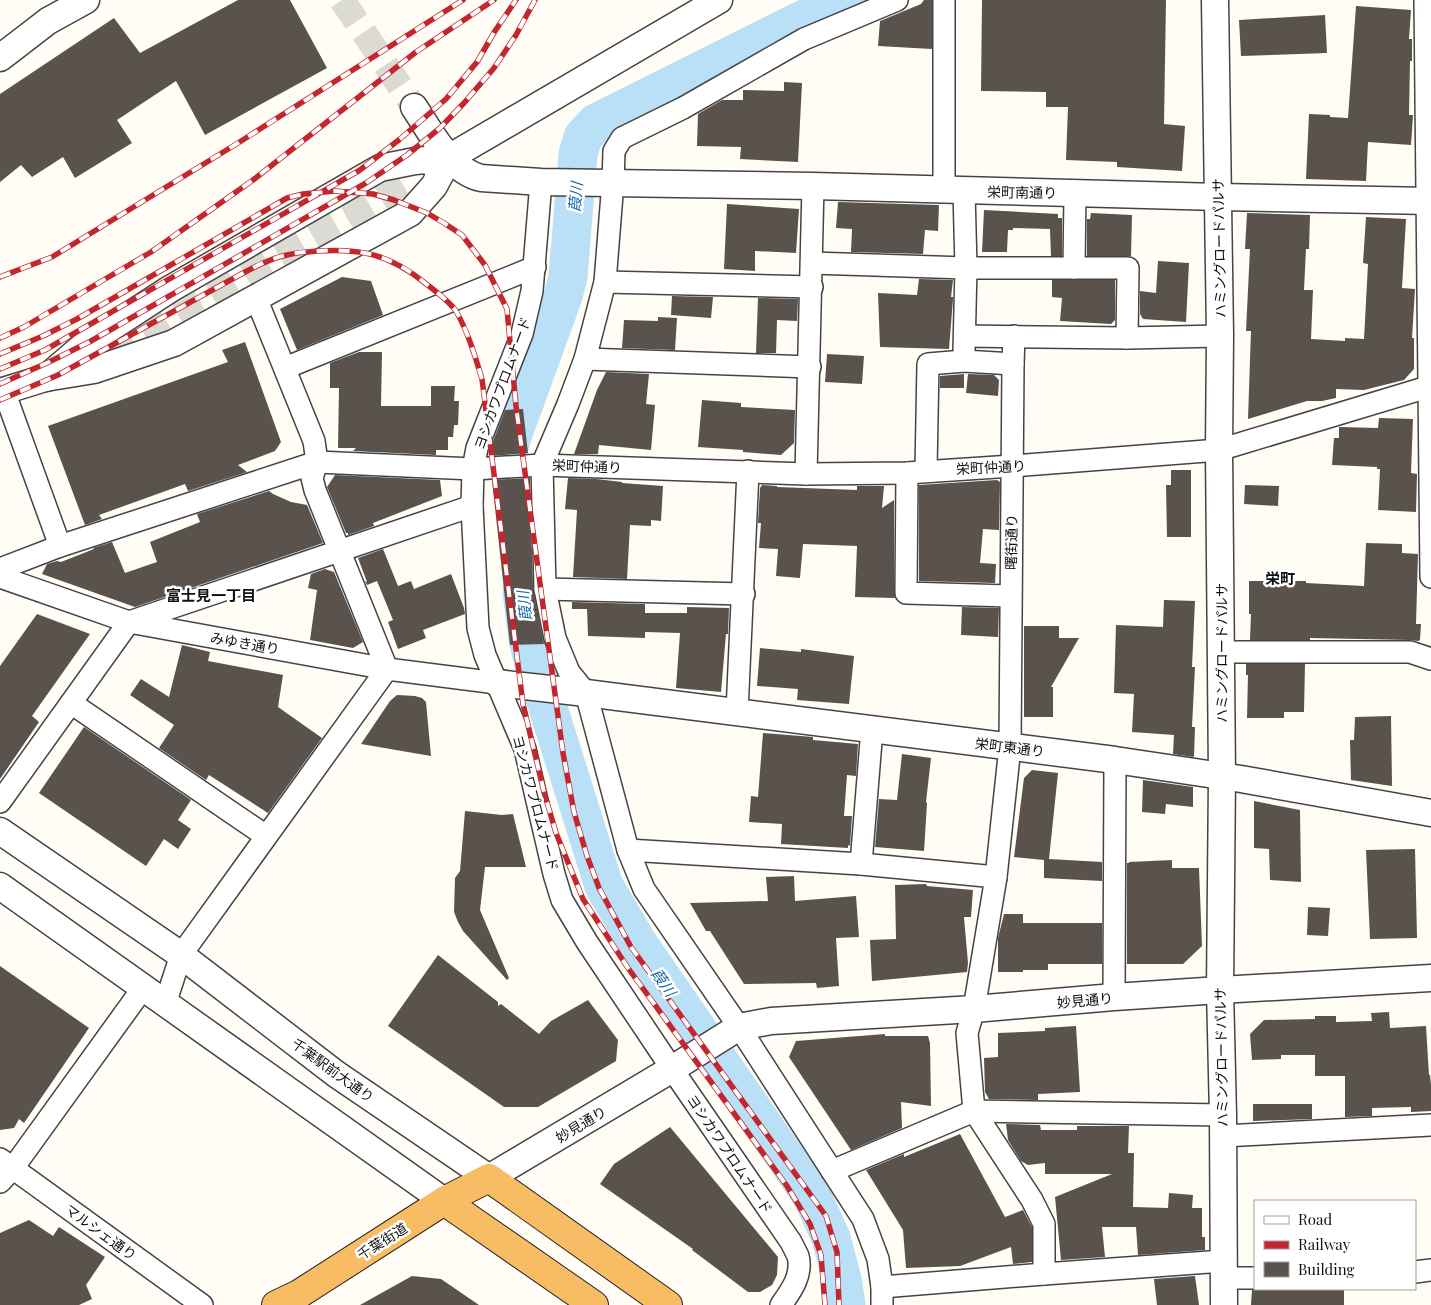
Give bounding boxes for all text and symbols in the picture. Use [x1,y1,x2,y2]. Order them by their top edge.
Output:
street label: ハミングロードパルサ [1208,178,1230,318]
water label: 葭川 [564,179,586,213]
street label: 栄町南通り [987,182,1057,202]
street label: ヨシカワプロムナード [469,314,535,452]
street label: 栄町仲通り [552,455,622,477]
street label: 栄町仲通り [956,456,1026,478]
street label: 曙街通り [1001,514,1021,570]
district label: 栄町 [1265,568,1295,588]
street label: ハミングロードパルサ [1212,583,1231,723]
district label: 富士見一丁目 [166,585,256,605]
water label: 葭川 [512,588,536,622]
street label: みゆき通り [209,628,281,658]
street label: ヨシカワプロムナード [509,733,563,873]
street label: 栄町東通り [974,733,1046,761]
water label: 葭川 [647,964,682,1002]
street label: ハミングロードパルサ [1210,987,1232,1127]
street label: 妙見通り [1056,988,1114,1012]
street label: 千葉駅前大通り [288,1034,378,1106]
street label: ヨシカワプロムナード [683,1091,777,1217]
street label: 妙見通り [552,1101,610,1147]
street label: マルシェ通り [61,1200,141,1264]
legend [1254,1200,1416,1290]
text: Road [1298,1209,1332,1229]
street label: 千葉街道 [353,1218,411,1264]
text: Railway [1298,1234,1351,1254]
text: Building [1298,1259,1355,1279]

